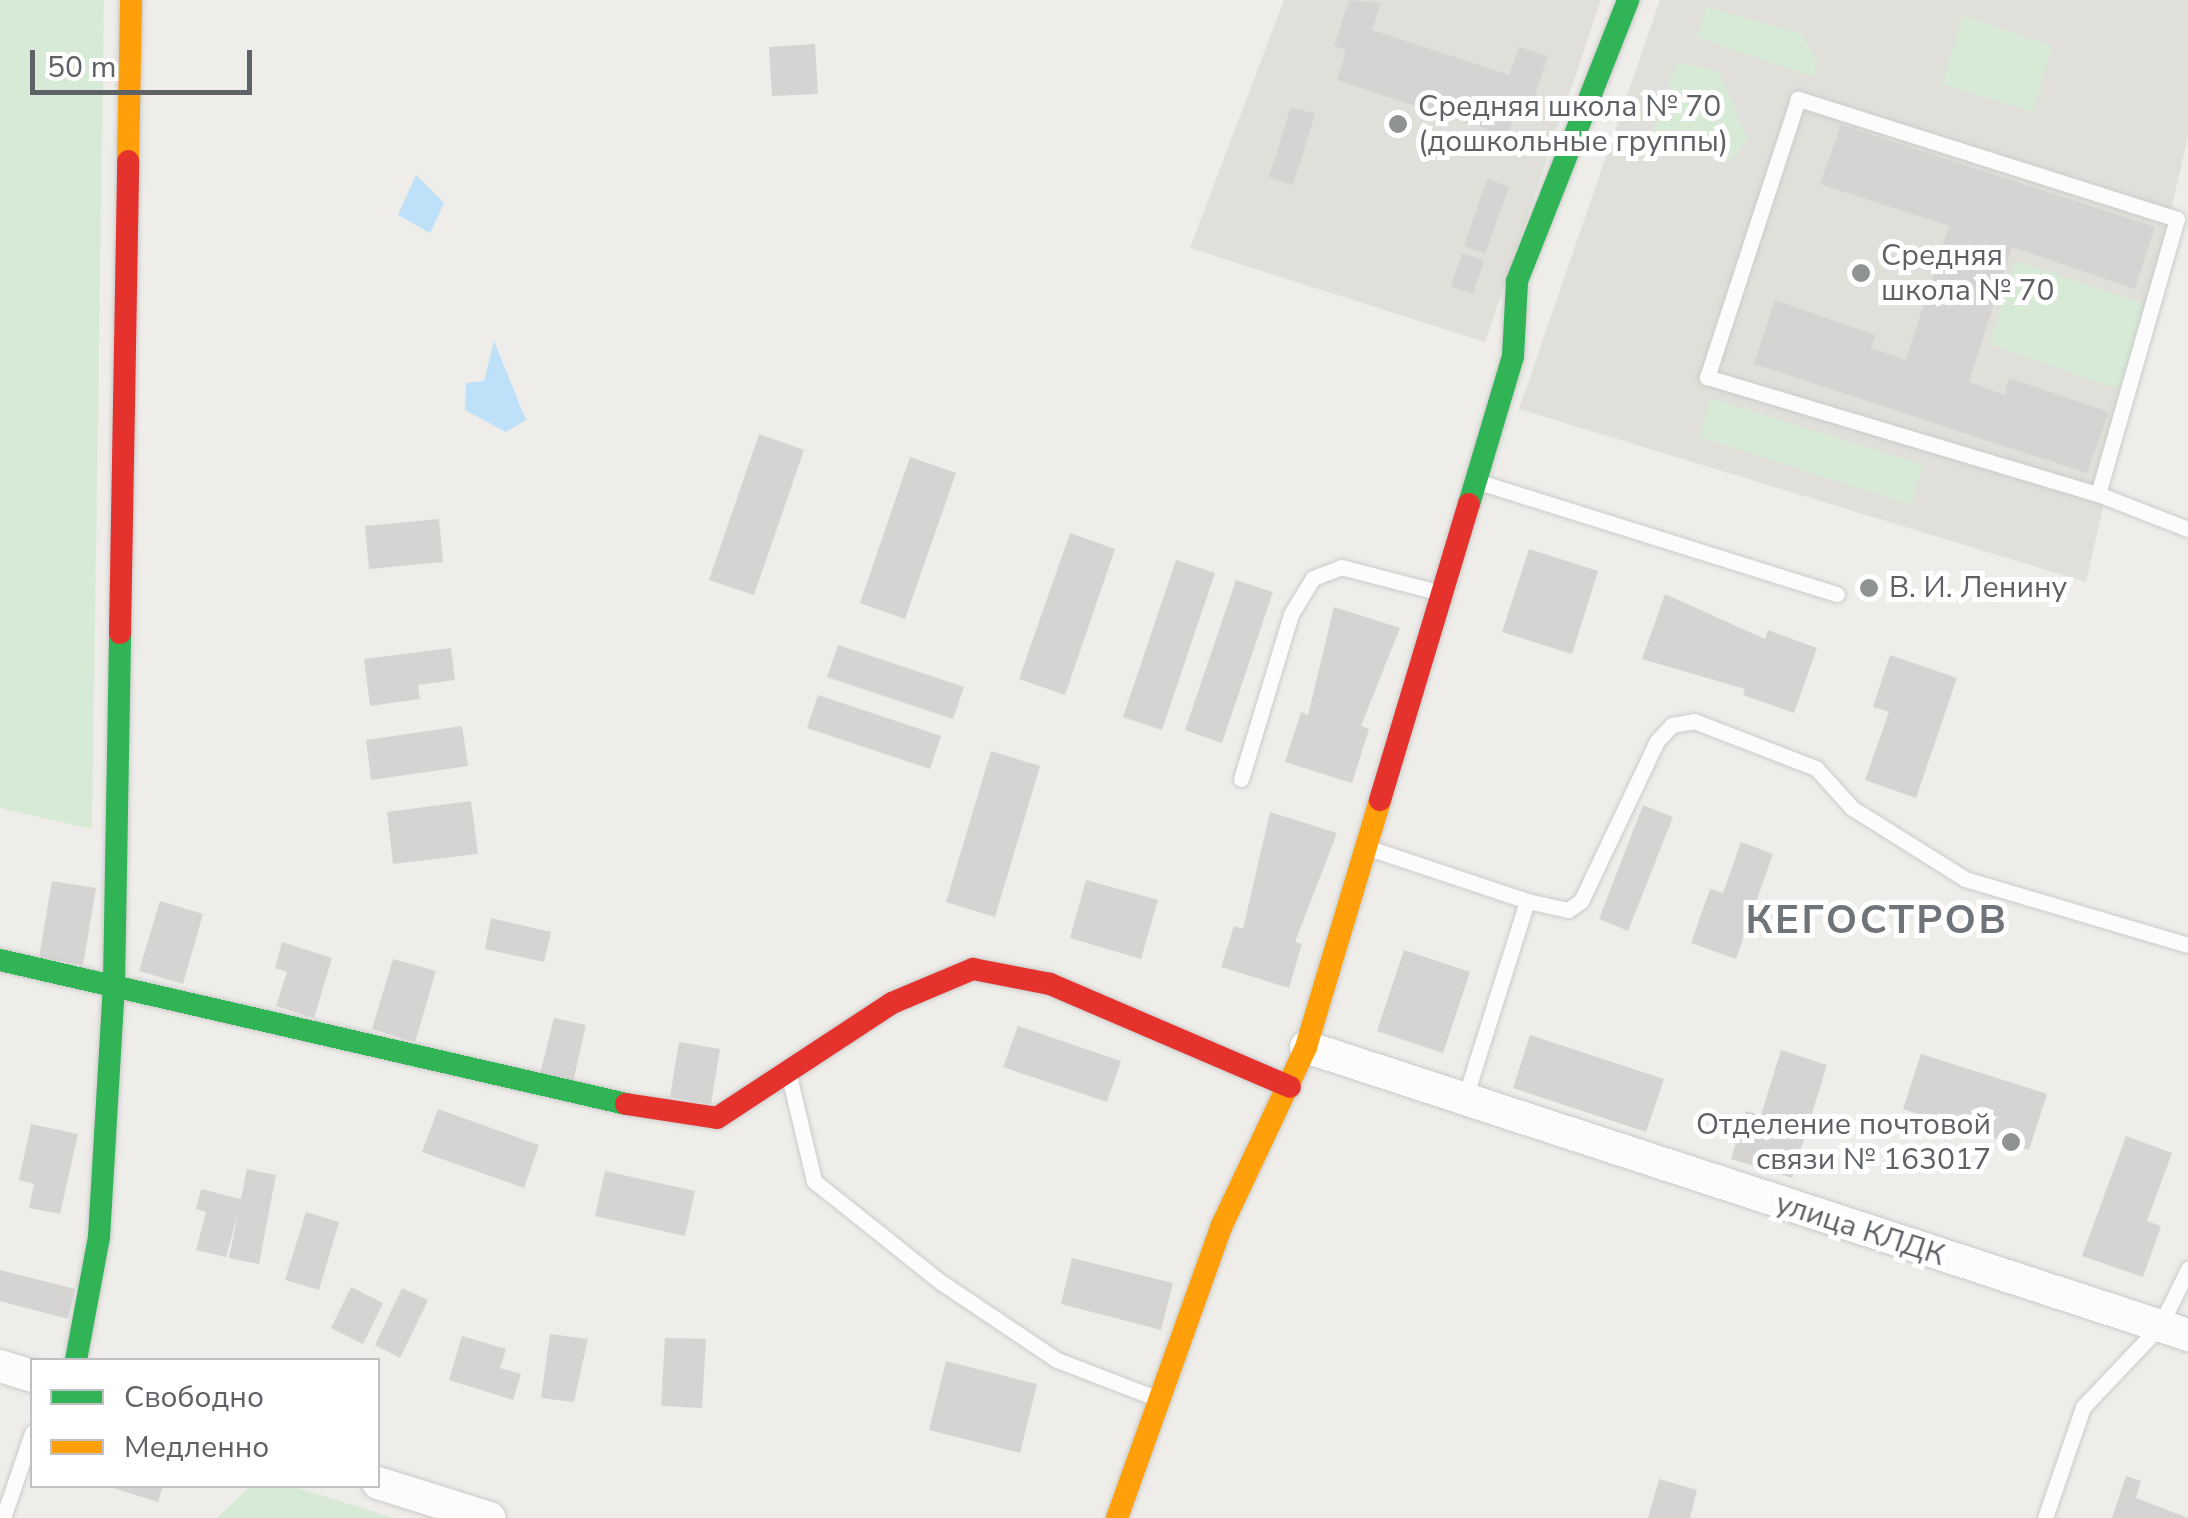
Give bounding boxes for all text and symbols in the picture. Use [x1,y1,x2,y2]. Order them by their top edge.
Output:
scale bar [35,30,258,92]
text: 50 m [47,47,116,88]
place label: Средняя школа № 70 (дошкольные группы) [1418,89,1728,160]
marker: Средняя школа № 70 (дошкольные группы) [1387,113,1409,135]
place label: Средняя школа № 70 [1881,238,2055,308]
marker: Средняя школа № 70 [1850,262,1872,284]
place label: В. И. Ленину [1889,570,2067,606]
marker: В. И. Ленину [1858,577,1880,599]
district label: КЕГОСТРОВ [1746,896,2008,944]
place label: Отделение почтовой связи № 163017 [1696,1107,1991,1178]
marker: Отделение почтовой связи № 163017 [2000,1131,2022,1153]
street label: улица КЛДК [1771,1186,1949,1274]
legend [30,1358,380,1488]
text: Свободно [124,1377,264,1418]
text: Медленно [124,1427,269,1468]

